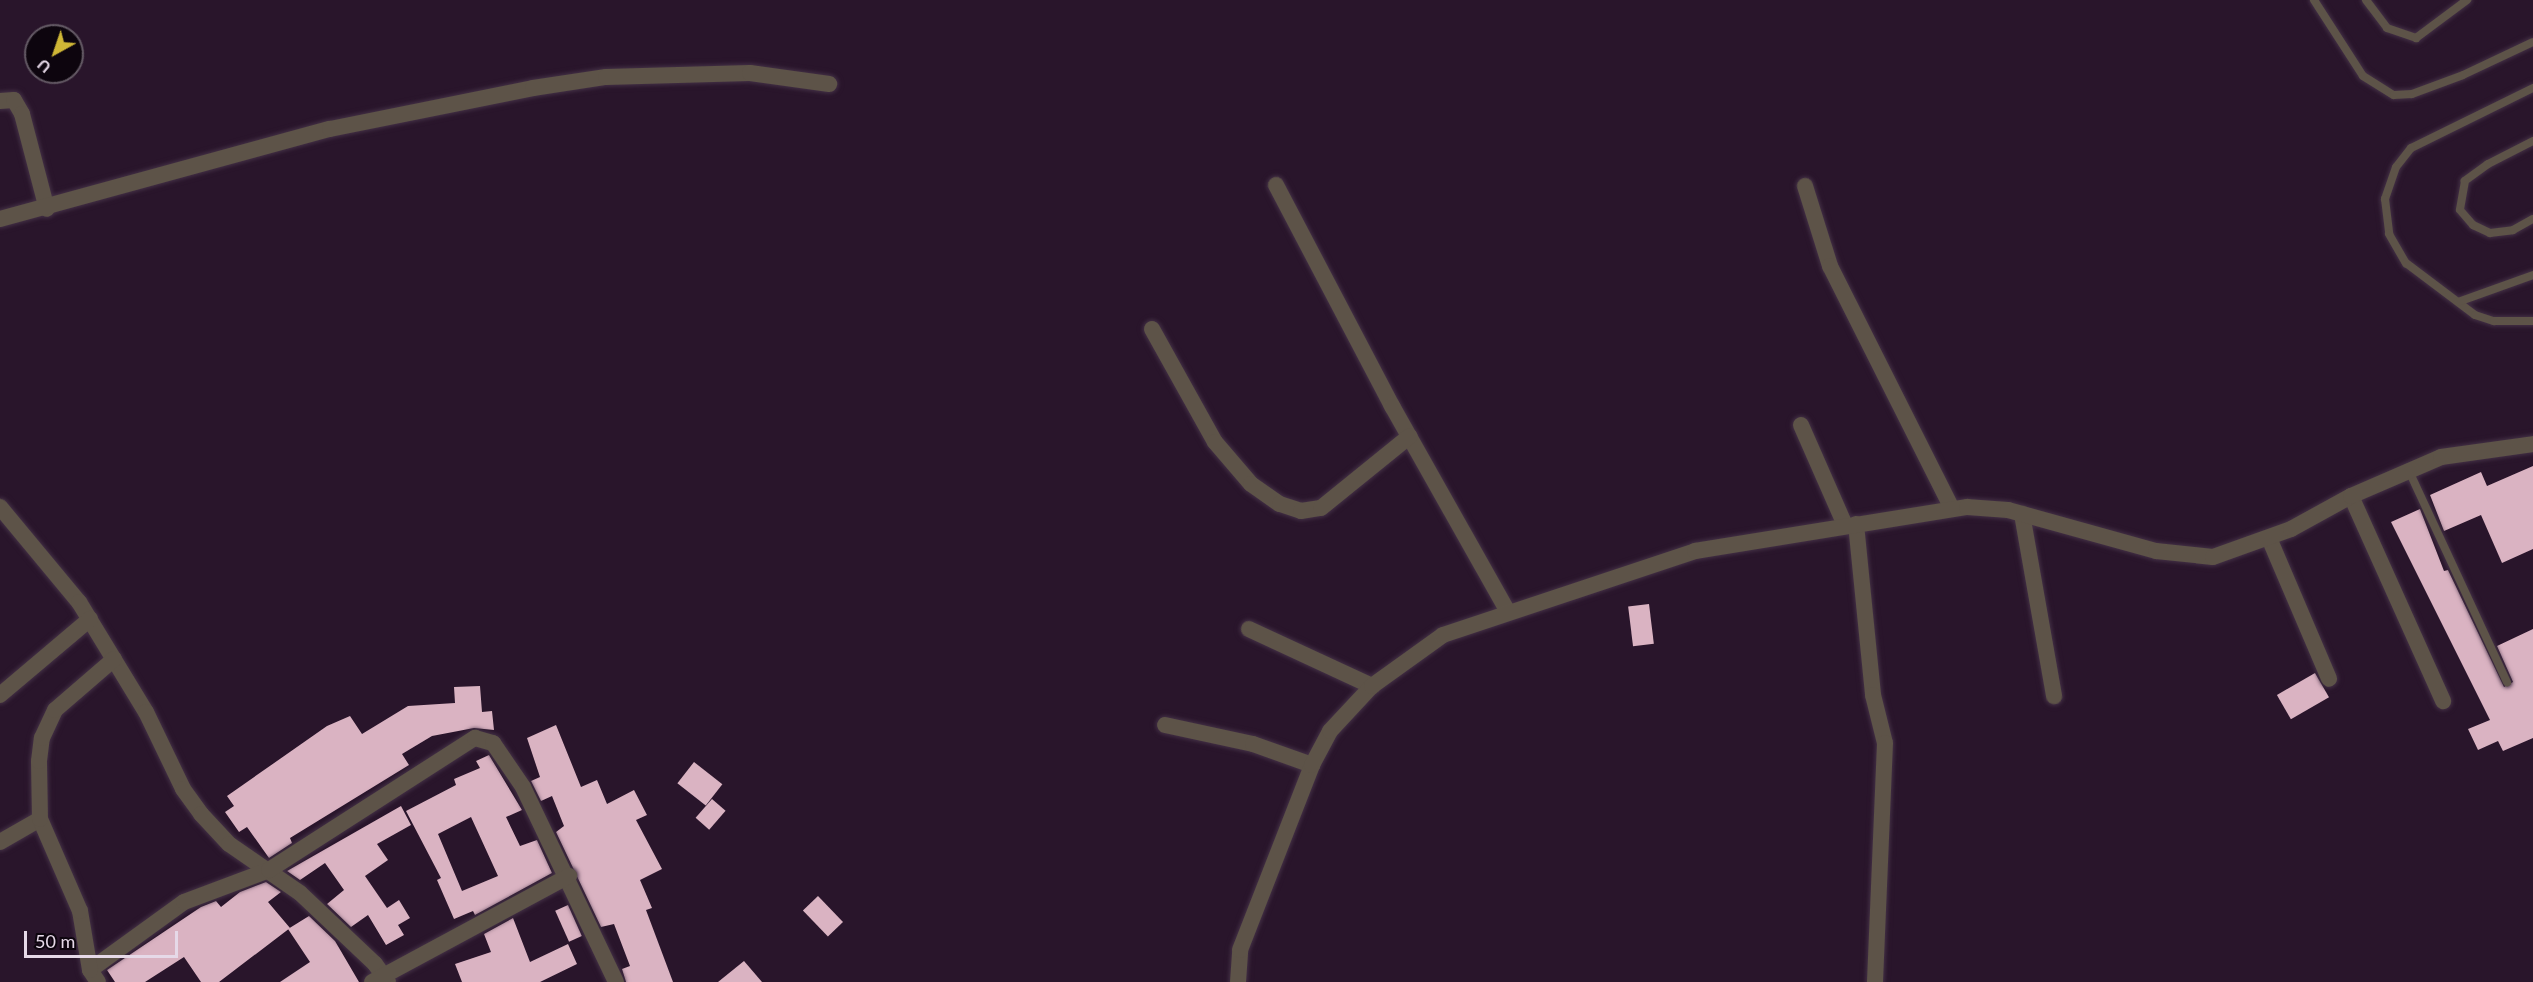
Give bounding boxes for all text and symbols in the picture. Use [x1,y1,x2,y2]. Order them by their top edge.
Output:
north arrow [24,24,84,84]
text: U [33,56,54,78]
scale bar [27,919,182,957]
text: 50 m [35,930,75,952]

